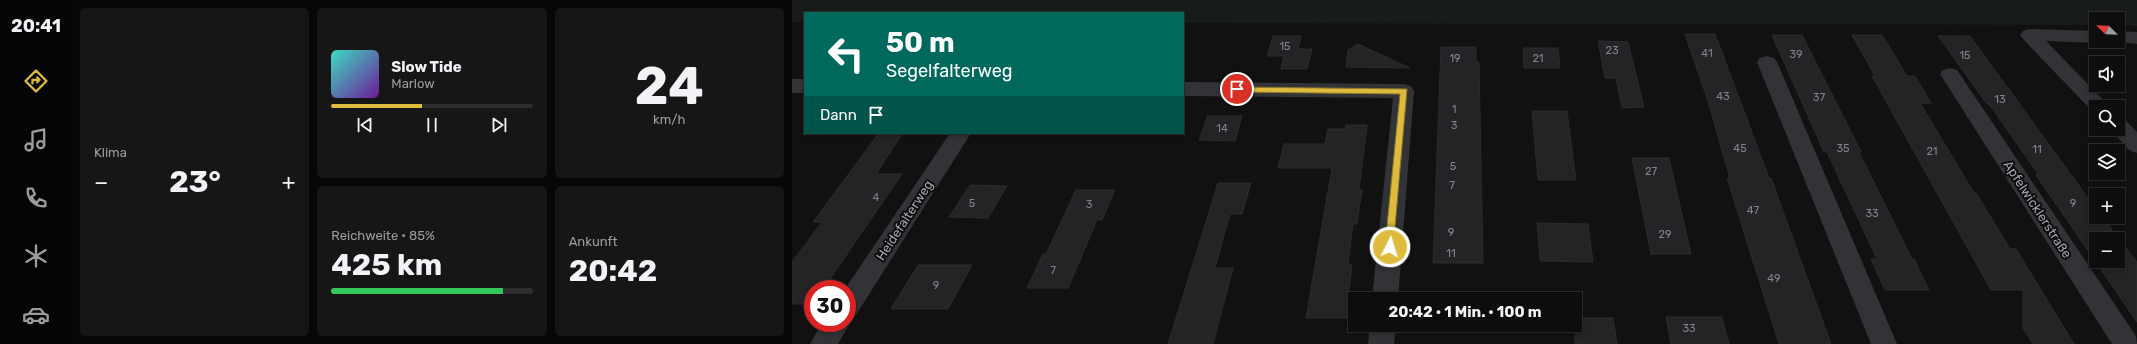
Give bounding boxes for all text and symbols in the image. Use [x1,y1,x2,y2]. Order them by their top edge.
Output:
north arrow [2089,12,2125,48]
map controls [2089,12,2125,268]
text: 20:41 [11,15,61,37]
text: 50 m [886,26,955,59]
icon: left [820,28,872,80]
house number: 15 [1279,40,1291,53]
house number: 23 [1605,44,1619,57]
house number: 41 [1701,47,1713,60]
house number: 39 [1789,48,1803,61]
house number: 15 [1959,49,1971,62]
house number: 19 [1449,52,1461,65]
house number: 21 [1532,52,1544,65]
text: 24 [635,55,704,117]
button: sound [2089,56,2125,92]
text: Slow Tide [391,58,462,76]
text: Segelfalterweg [886,60,1013,82]
icon: directions [22,67,50,95]
pin [1220,72,1254,106]
text: Marlow [391,76,435,91]
icon: arrive [1226,78,1248,100]
house number: 43 [1716,90,1730,103]
house number: 37 [1813,91,1825,104]
house number: 13 [1994,93,2006,106]
button: search [2089,100,2125,136]
house number: 1 [1452,103,1456,116]
icon: arrive [865,104,887,126]
text: Dann [820,106,857,124]
text: km/h [653,112,686,127]
icon: previous [354,114,376,136]
icon: pause [421,114,443,136]
icon: next [488,114,510,136]
house number: 3 [1451,119,1458,132]
house number: 14 [1216,122,1228,135]
icon: music [22,126,50,154]
house number: 45 [1733,142,1747,155]
house number: 35 [1836,142,1850,155]
house number: 11 [2032,143,2042,156]
button: layers [2089,144,2125,180]
text: Klima [94,145,127,160]
house number: 21 [1926,145,1938,158]
street label: Apfelwicklerstraße [2000,158,2075,261]
house number: 5 [1450,160,1457,173]
text: 23° [169,164,221,200]
house number: 27 [1645,165,1657,178]
text: − [94,169,108,196]
text: + [282,169,295,196]
street label: Heidefalterweg [873,177,937,264]
house number: 7 [1449,179,1455,192]
icon: phone [22,184,50,212]
button: + [2089,188,2125,224]
house number: 4 [873,191,880,204]
house number: 5 [969,197,976,210]
house number: 9 [2070,197,2076,210]
house number: 3 [1086,198,1093,211]
house number: 47 [1747,204,1759,217]
house number: 33 [1865,207,1879,220]
position arrow [1369,226,1411,268]
house number: 9 [1448,226,1454,239]
text: Reichweite · 85% [331,228,435,243]
house number: 29 [1659,228,1671,241]
button: − [2089,232,2125,268]
text: Ankunft [569,234,618,249]
icon: climate [22,242,50,270]
text: 425 km [331,247,442,283]
house number: 11 [1446,247,1456,260]
text: 20:42 [569,253,657,289]
house number: 7 [1050,264,1056,277]
house number: 49 [1767,272,1781,285]
house number: 9 [933,279,939,292]
speed limit sign: 30 [804,280,856,332]
icon: car [22,301,50,329]
text: 20:42 · 1 Min. · 100 m [1388,303,1542,321]
house number: 33 [1682,322,1696,335]

